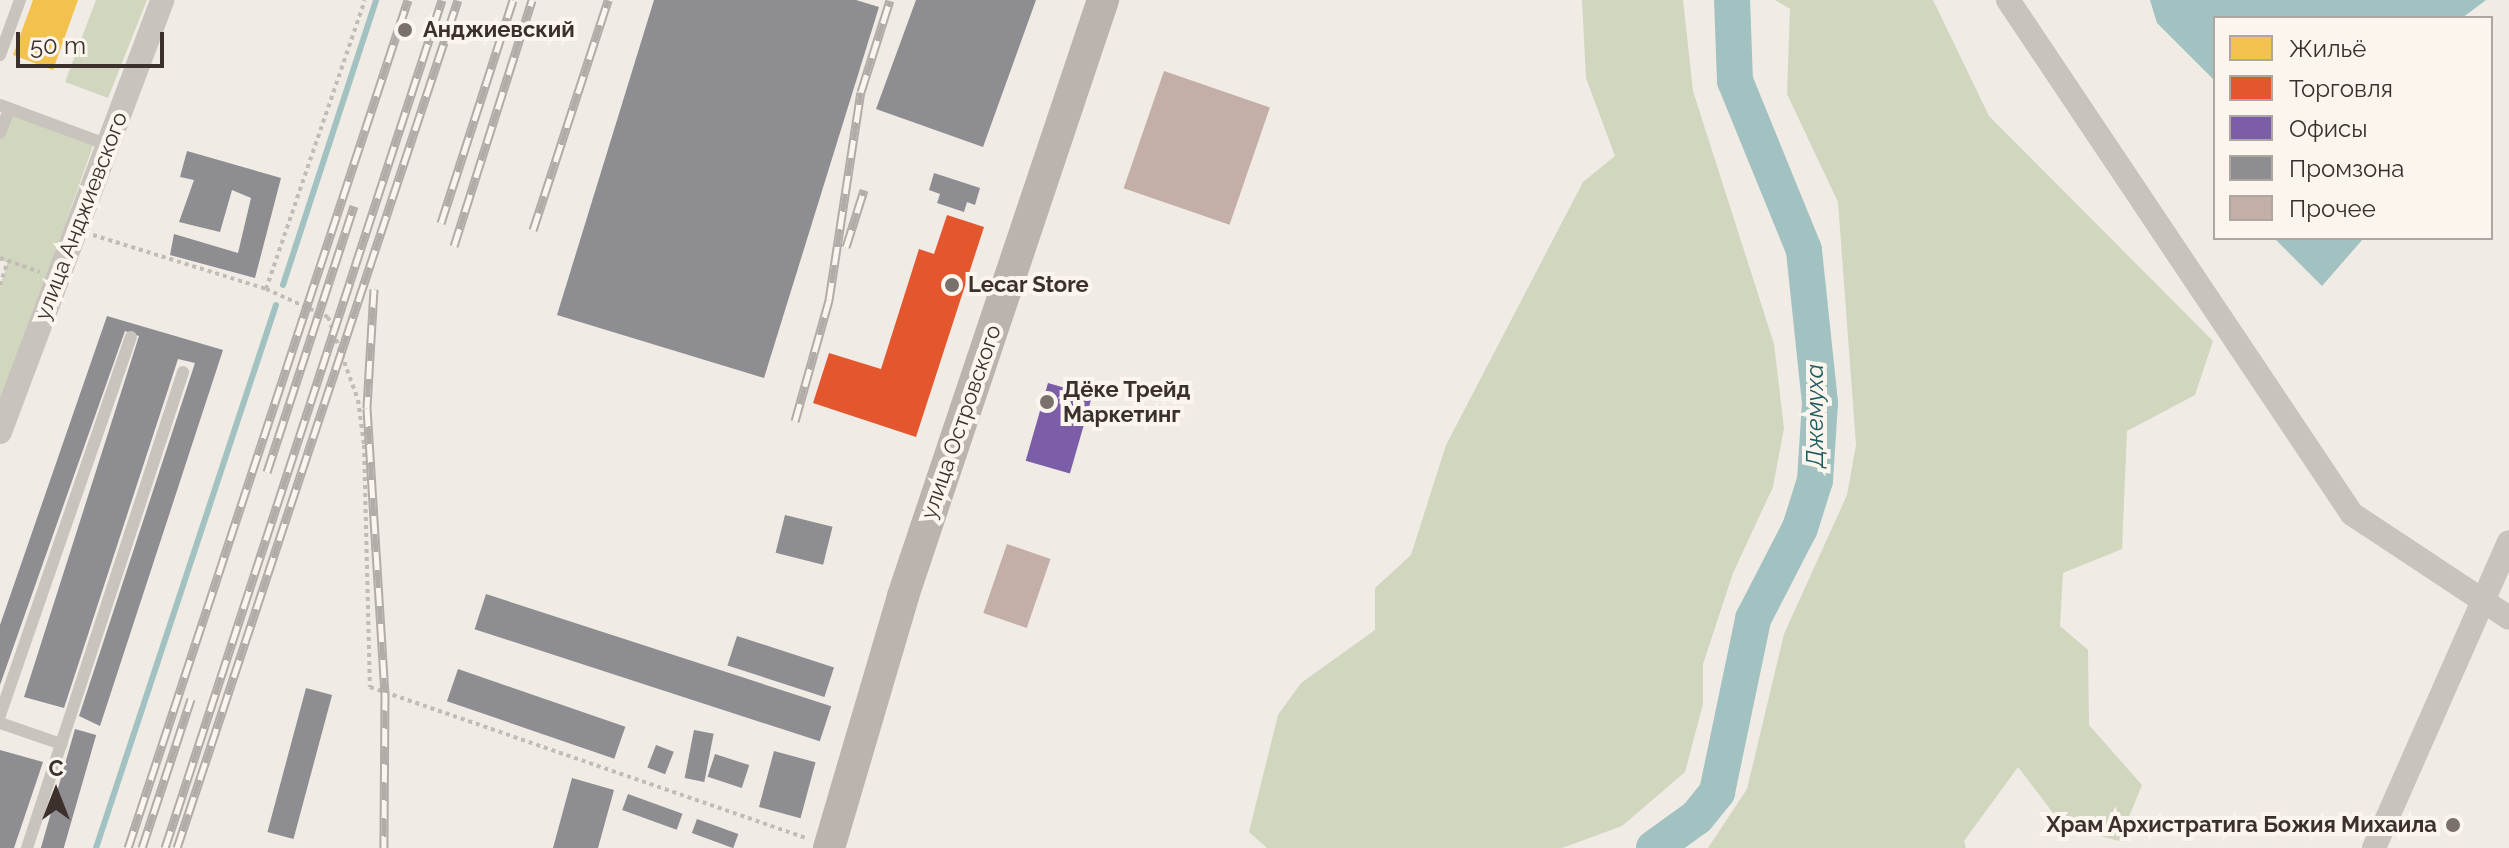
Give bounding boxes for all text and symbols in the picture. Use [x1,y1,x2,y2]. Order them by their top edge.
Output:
scale bar [20,16,168,66]
legend [2213,16,2493,240]
place label: Анджиевский [423,17,575,43]
marker: Анджиевский [394,19,416,41]
text: 50 m [30,31,86,60]
text: Жильё [2289,34,2366,63]
text: Торговля [2289,74,2393,103]
street label: улица Анджиевского [29,108,133,324]
text: Офисы [2289,114,2367,143]
text: Промзона [2289,154,2404,183]
text: Прочее [2289,194,2376,223]
place label: Lecar Store [968,272,1089,298]
marker: Lecar Store [943,276,961,294]
street label: улица Островского [915,322,1007,522]
water label: Джемуха [1801,364,1829,468]
place label: Дёке Трейд Маркетинг [1063,376,1191,428]
marker: Дёке Трейд Маркетинг [1038,393,1056,411]
north arrow [16,752,96,832]
text: С [48,755,64,781]
place label: Храм Архистратига Божия Михаила [2046,812,2437,838]
marker: Храм Архистратига Божия Михаила [2444,816,2462,834]

